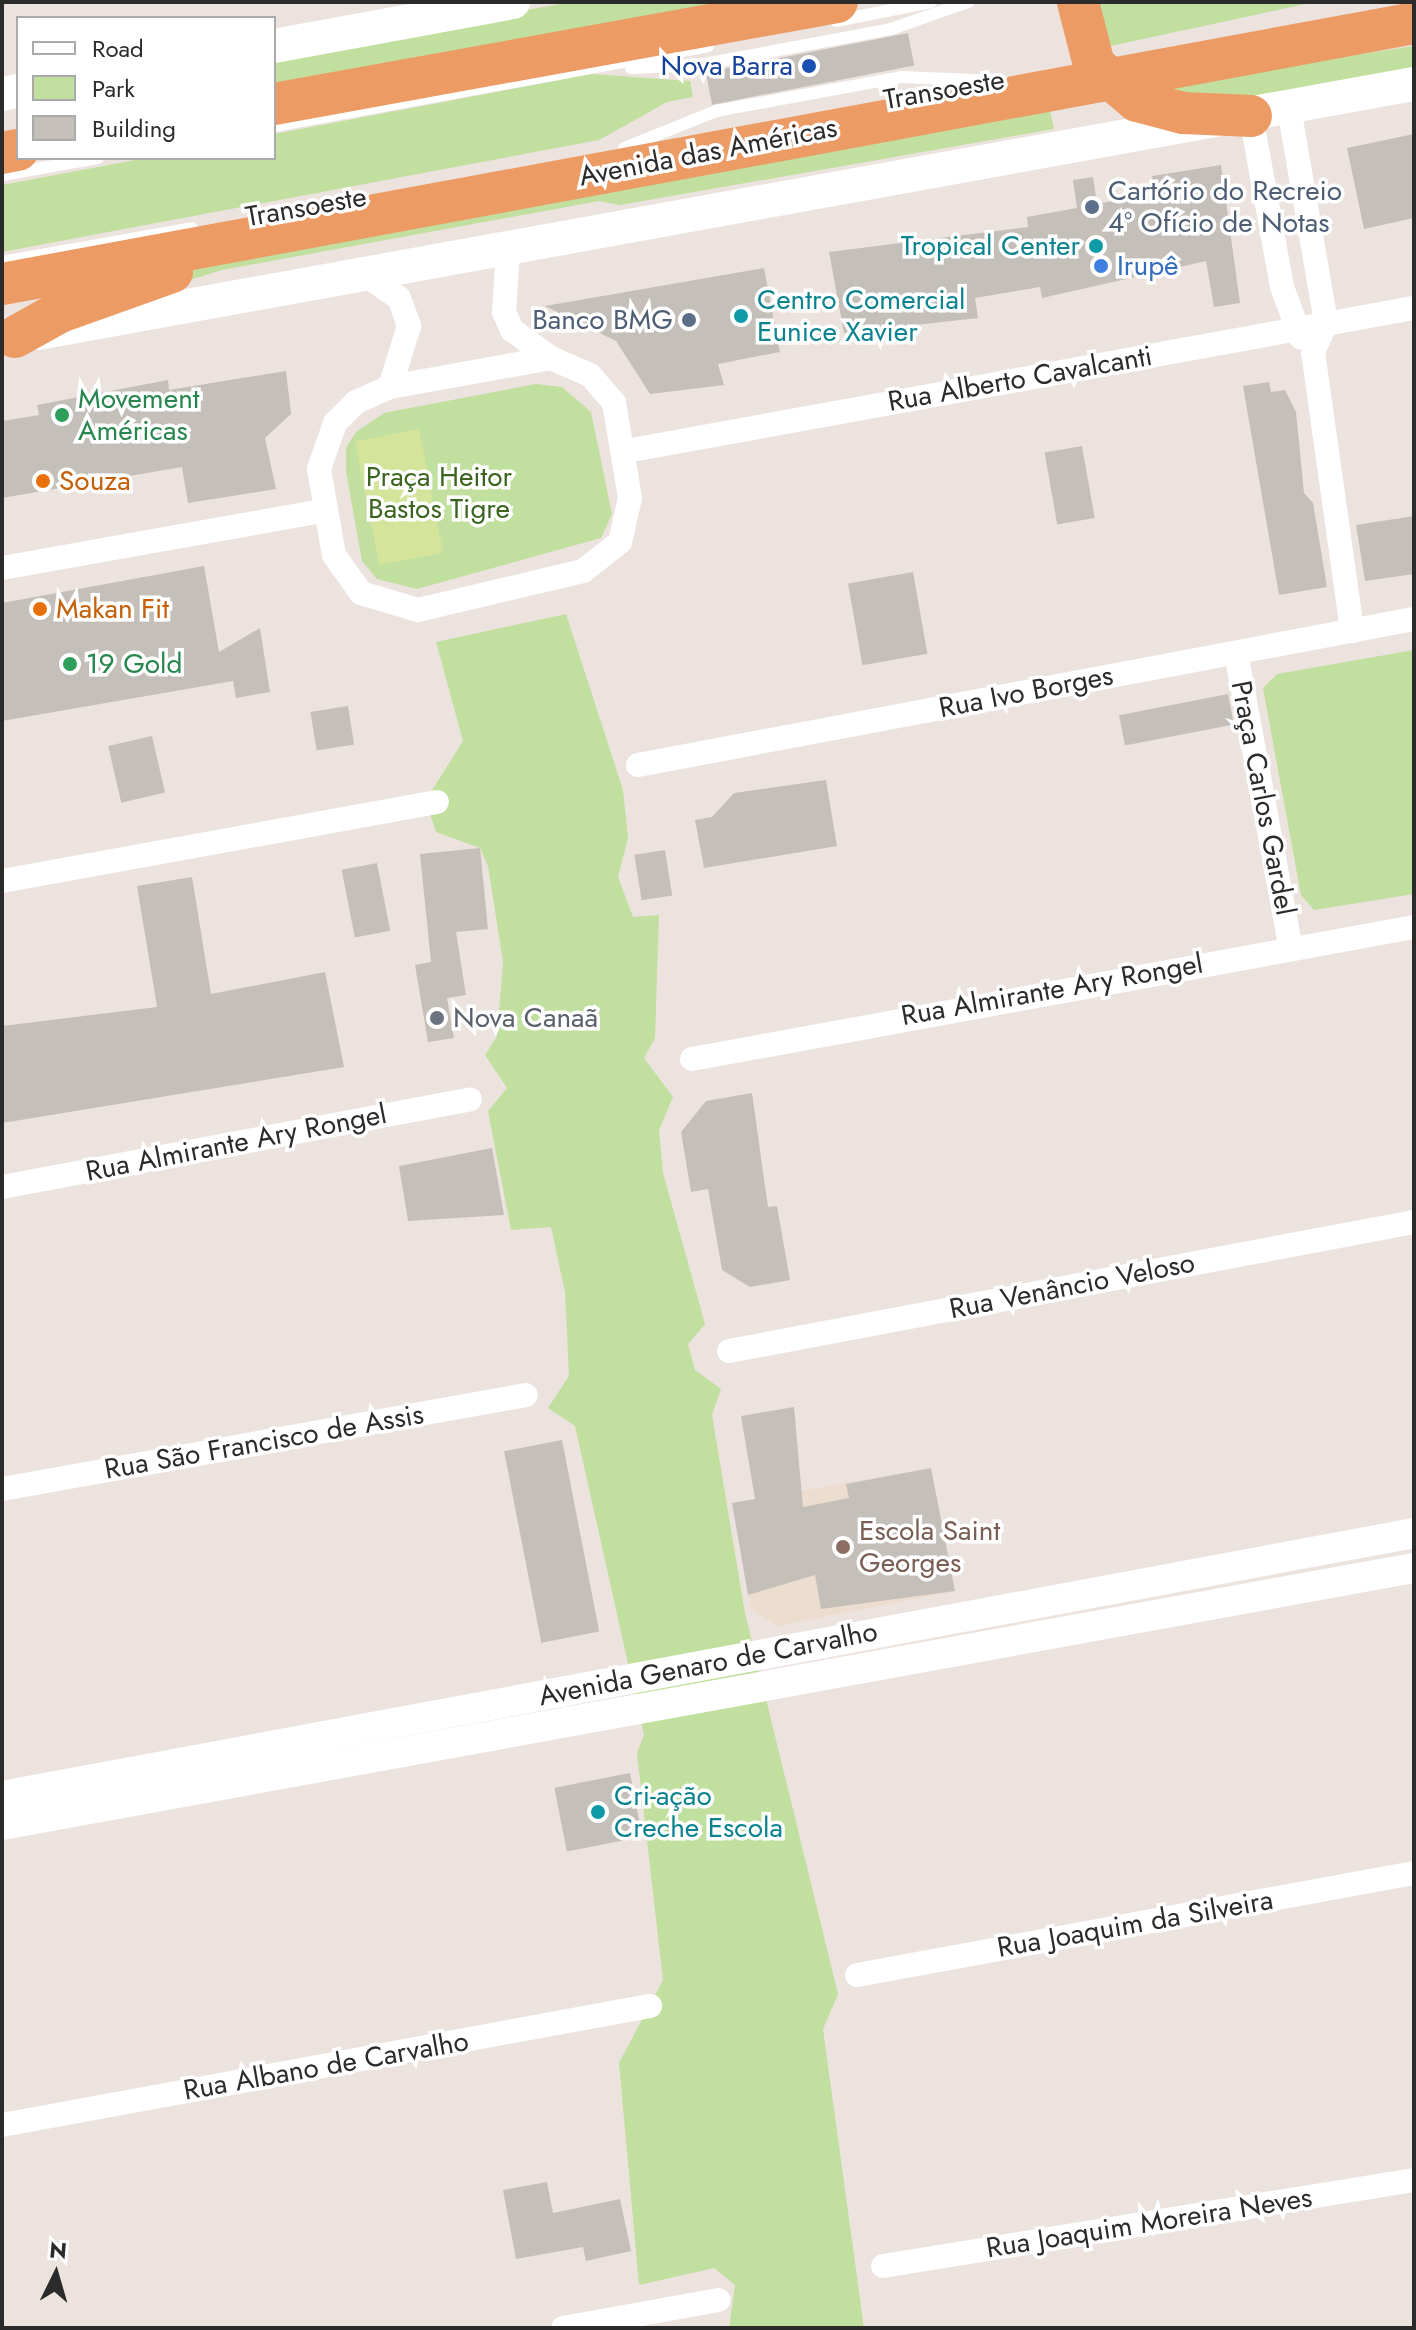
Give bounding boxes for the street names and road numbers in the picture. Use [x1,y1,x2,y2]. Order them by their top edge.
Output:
street label: Transoeste [881,63,1007,117]
street label: Avenida das Américas [576,111,840,193]
street label: Transoeste [243,180,369,234]
street label: Rua Alberto Cavalcanti [885,339,1155,419]
street label: Rua Ivo Borges [936,659,1116,725]
street label: Praça Carlos Gardel [1224,678,1302,918]
street label: Rua Almirante Ary Rongel [899,947,1205,1033]
street label: Rua Almirante Ary Rongel [83,1097,389,1189]
street label: Rua Venâncio Veloso [946,1246,1198,1326]
street label: Rua São Francisco de Assis [102,1397,426,1487]
street label: Avenida Genaro de Carvalho [536,1615,880,1713]
street label: Rua Joaquim da Silveira [994,1883,1276,1965]
street label: Rua Albano de Carvalho [181,2024,471,2108]
street label: Rua Joaquim Moreira Neves [984,2181,1314,2265]

